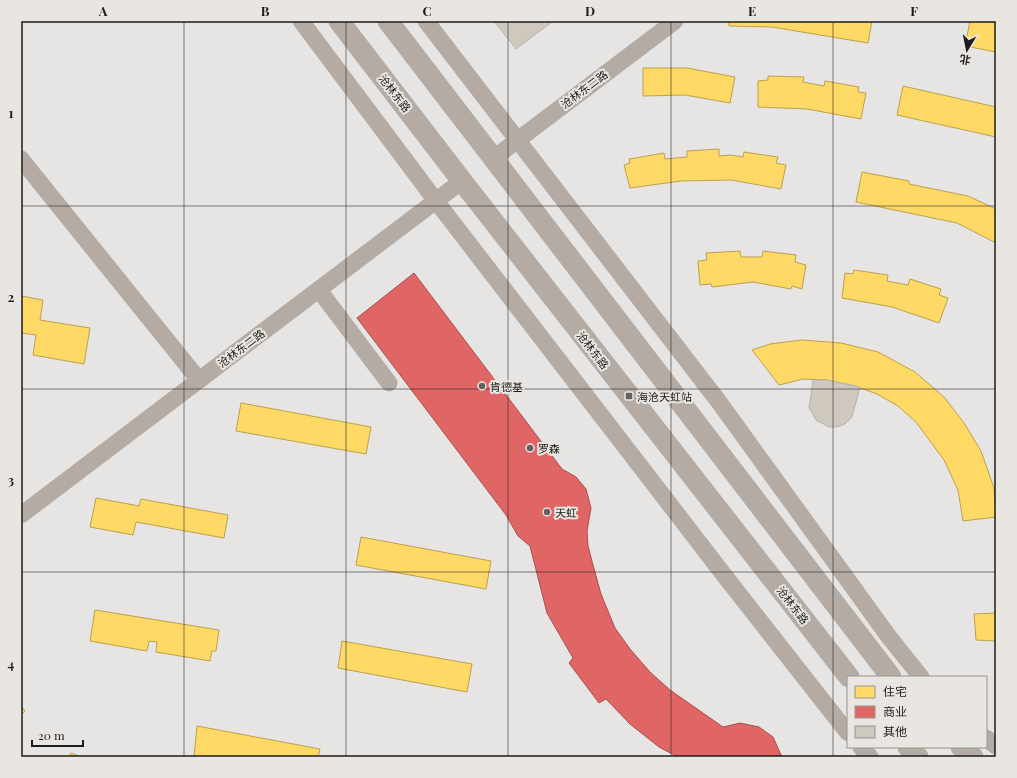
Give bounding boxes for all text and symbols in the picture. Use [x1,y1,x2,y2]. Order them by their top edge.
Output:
text: A [98,2,108,19]
text: B [261,2,270,19]
text: C [422,2,432,19]
text: D [585,2,595,19]
text: E [748,2,756,19]
text: F [910,2,918,19]
north arrow [947,30,987,70]
text: 北 [958,52,972,69]
street label: 沧林东二路 [558,66,610,112]
street label: 沧林东路 [376,71,414,115]
text: 1 [9,104,14,121]
text: 2 [8,288,15,305]
street label: 沧林东二路 [215,325,267,371]
street label: 沧林东路 [574,328,612,372]
place label: 肯德基 [490,379,523,394]
marker: 肯德基 [477,381,487,391]
place label: 海沧天虹站 [637,389,692,404]
marker: 海沧天虹站 [624,391,634,401]
place label: 罗森 [538,441,560,456]
marker: 罗森 [525,443,535,453]
text: 3 [8,471,14,488]
place label: 天虹 [555,505,577,520]
marker: 天虹 [542,507,552,517]
street label: 沧林东路 [774,583,812,627]
text: 4 [8,655,15,672]
legend [847,676,987,748]
text: 住宅 [883,683,907,699]
text: 商业 [883,703,907,719]
scale bar [32,722,83,748]
text: 其他 [883,723,907,739]
text: 20 m [38,727,65,743]

